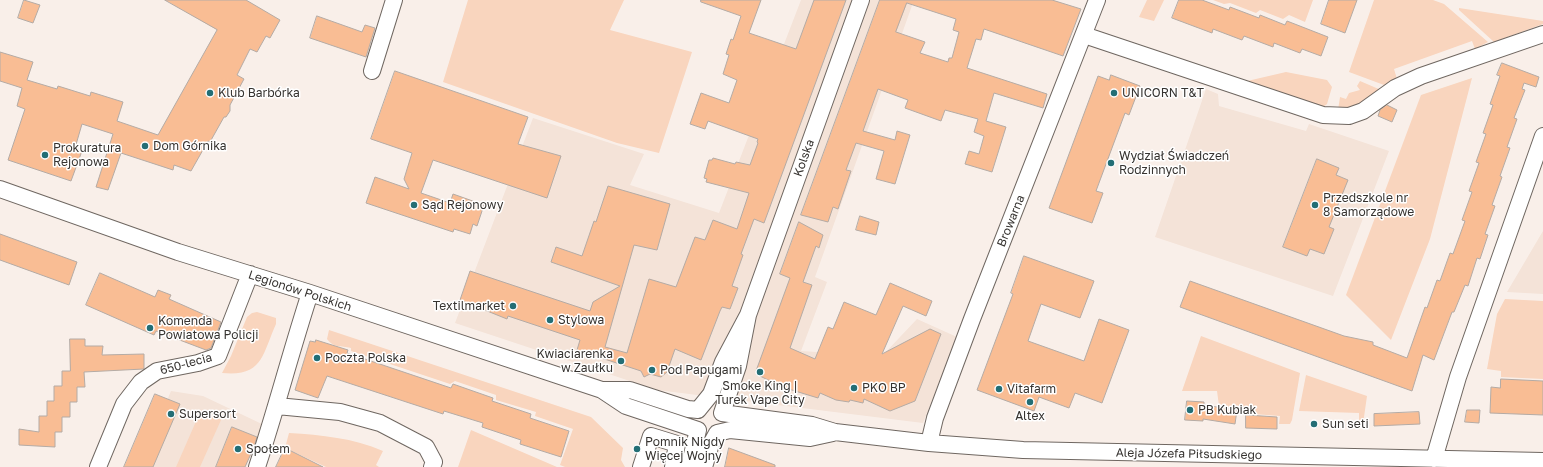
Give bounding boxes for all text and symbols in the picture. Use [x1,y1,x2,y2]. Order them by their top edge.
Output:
place label: Klub Barbórka [218,86,300,100]
place label: UNICORN T&T [1122,86,1204,100]
marker: Klub Barbórka [205,88,215,98]
marker: UNICORN T&T [1109,88,1119,98]
street label: Kolska [791,137,817,179]
place label: Dom Górnika [153,139,227,153]
place label: Prokuratura Rejonowa [53,141,121,169]
marker: Dom Górnika [140,141,150,151]
place label: Wydział Świadczeń Rodzinnych [1119,149,1229,177]
marker: Prokuratura Rejonowa [40,150,50,160]
marker: Wydział Świadczeń Rodzinnych [1106,158,1116,168]
place label: Przedszkole nr 8 Samorządowe [1323,191,1414,219]
street label: Browarna [994,193,1028,249]
place label: Sąd Rejonowy [422,198,503,212]
marker: Sąd Rejonowy [409,200,419,210]
marker: Przedszkole nr 8 Samorządowe [1310,200,1320,210]
street label: Legionów Polskich [247,268,353,314]
place label: Textilmarket [433,299,505,313]
marker: Textilmarket [508,301,518,311]
place label: Stylowa [558,313,604,327]
place label: Komenda Powiatowa Policji [158,314,259,342]
marker: Stylowa [545,315,555,325]
marker: Komenda Powiatowa Policji [145,323,155,333]
place label: Kwiaciarenka w Zaułku [536,347,613,375]
street label: 650-lecia [158,350,214,378]
place label: Poczta Polska [325,351,406,365]
marker: Poczta Polska [312,353,322,363]
marker: Kwiaciarenka w Zaułku [616,356,626,366]
place label: Pod Papugami [660,363,742,377]
marker: Pod Papugami [647,365,657,375]
marker: Smoke King | Turek Vape City [755,367,765,377]
place label: Smoke King | Turek Vape City [715,379,805,407]
place label: PKO BP [862,381,906,395]
place label: Vitafarm [1007,382,1056,396]
marker: PKO BP [849,383,859,393]
marker: Vitafarm [994,384,1004,394]
marker: Altex [1025,397,1035,407]
place label: PB Kubiak [1198,403,1256,417]
marker: PB Kubiak [1185,405,1195,415]
place label: Supersort [179,407,236,421]
marker: Supersort [166,409,176,419]
place label: Altex [1015,409,1045,423]
place label: Sun seti [1322,417,1369,431]
marker: Sun seti [1309,419,1319,429]
place label: Pomnik Nigdy Więcej Wojny [645,435,725,463]
place label: Społem [246,442,290,456]
marker: Społem [233,444,243,454]
marker: Pomnik Nigdy Więcej Wojny [632,444,642,454]
street label: Aleja Józefa Piłsudskiego [1116,446,1262,462]

